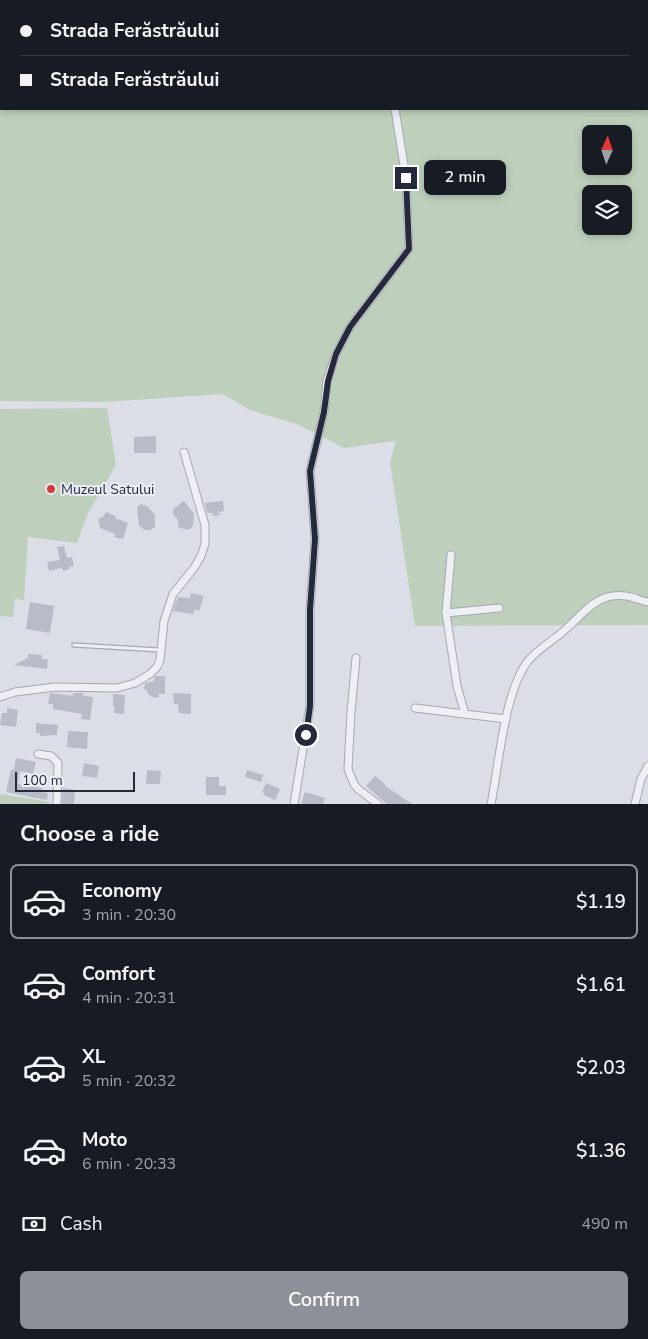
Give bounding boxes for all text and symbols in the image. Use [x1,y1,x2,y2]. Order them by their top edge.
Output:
text: Strada Ferăstrăului [50,18,219,44]
text: Strada Ferăstrăului [50,67,219,93]
north arrow [582,125,632,175]
map controls [582,125,632,235]
callout: 2 min [424,160,506,196]
text: 2 min [445,166,485,188]
route end [395,167,417,189]
button: layers [582,185,632,235]
place label: Muzeul Satului [61,480,154,499]
marker: Muzeul Satului [45,483,57,495]
route start [295,724,317,746]
scale bar [15,769,135,792]
text: 100 m [22,771,63,790]
text: Choose a ride [20,819,159,849]
text: Economy [82,878,162,904]
icon: car [22,879,67,924]
text: $1.19 [576,889,626,915]
text: 3 min · 20:30 [82,904,176,926]
text: Comfort [82,961,155,987]
icon: car [22,962,67,1007]
text: $1.61 [576,972,626,998]
text: 4 min · 20:31 [82,987,176,1009]
text: XL [82,1044,105,1070]
icon: car [22,1045,67,1090]
text: $2.03 [576,1055,626,1081]
text: 5 min · 20:32 [82,1070,176,1092]
text: Moto [82,1127,128,1153]
icon: car [22,1128,67,1173]
text: $1.36 [576,1138,626,1164]
text: 6 min · 20:33 [82,1153,176,1175]
icon: cash [20,1210,48,1238]
text: Cash [60,1211,102,1237]
text: 490 m [581,1213,628,1235]
button: Confirm [20,1271,628,1329]

